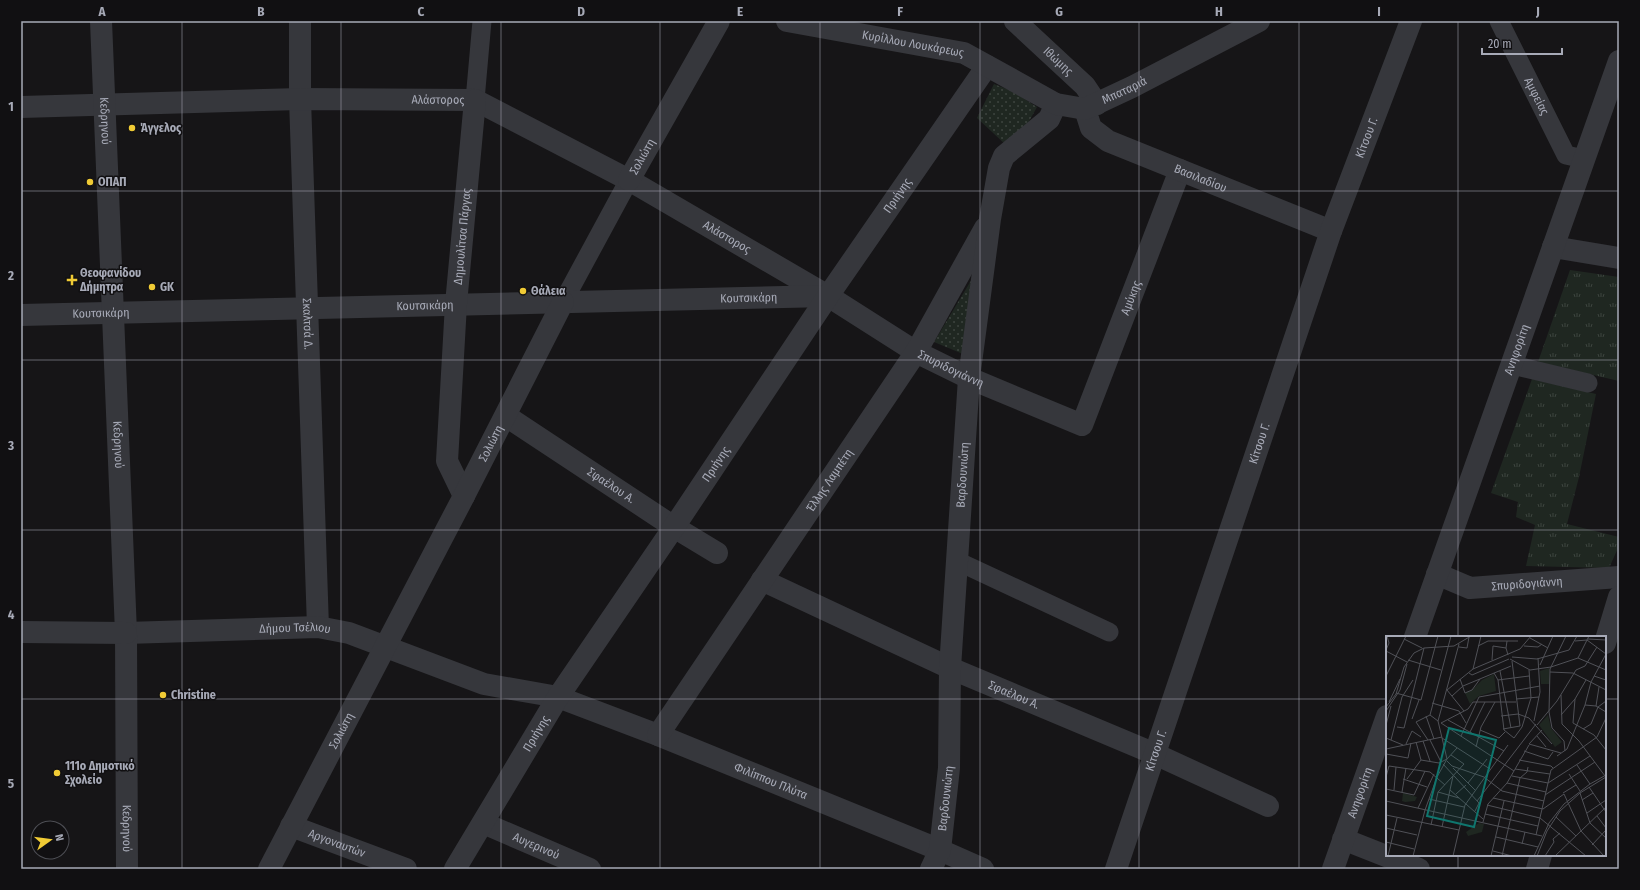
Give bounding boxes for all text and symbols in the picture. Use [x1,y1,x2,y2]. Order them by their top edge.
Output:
text: A [97,4,106,19]
text: B [257,4,265,19]
text: C [418,4,425,19]
text: D [577,4,585,19]
text: E [737,4,743,19]
text: F [897,4,903,19]
text: G [1055,4,1063,19]
text: H [1215,4,1223,19]
text: I [1377,4,1381,19]
text: J [1535,4,1540,19]
street label: Κυρίλλου Λουκάρεως [861,28,965,60]
scale bar [1482,30,1562,56]
text: 20 m [1488,37,1512,51]
street label: Ιθώμης [1040,44,1076,78]
street label: Μπαταριά [1100,74,1149,107]
street label: Αμφείας [1521,75,1552,117]
street label: Αλάστορος [411,93,464,107]
street label: Κεδρηνού [97,97,113,145]
text: 1 [8,99,14,114]
street label: Κίτσου Γ. [1352,115,1381,160]
place label: Άγγελος [140,121,182,135]
marker: Άγγελος [127,123,137,133]
street label: Σολιώτη [627,136,658,177]
street label: Βασιλαδίου [1172,161,1229,195]
place label: ΟΠΑΠ [98,175,127,189]
street label: Πριήνης [880,175,914,216]
marker: ΟΠΑΠ [85,177,95,187]
street label: Δημουλίτσα Πάργας [451,188,474,285]
street label: Αλάστορος [701,218,753,256]
place label: Θεοφανίδου Δήμητρα [79,265,141,294]
text: 2 [7,268,14,283]
marker: Θεοφανίδου Δήμητρα [67,275,77,285]
street label: Αμύκης [1118,279,1144,317]
place label: GK [160,280,175,294]
marker: GK [147,282,157,292]
place label: Θάλεια [531,283,566,298]
marker: Θάλεια [518,286,528,296]
street label: Κουτσικάρη [720,290,778,306]
street label: Σκαλτσά Δ. [300,298,316,350]
street label: Κουτσικάρη [396,298,454,313]
street label: Κουτσικάρη [72,305,130,321]
street label: Ανηφορίτη [1501,322,1532,377]
street label: Σπυριδογιάννη [916,347,986,390]
street label: Κεδρηνού [110,421,126,469]
street label: Κίτσου Γ. [1246,421,1273,466]
street label: Σολιώτη [476,423,506,464]
text: 3 [7,438,14,453]
street label: Βαρδουνιώτη [954,442,972,508]
street label: Πριήνης [699,444,733,484]
street label: Έλλης Λαμπέτη [803,446,856,515]
street label: Σφαέλου Α. [585,465,638,506]
street label: Σπυριδογιάννη [1491,574,1563,593]
text: 4 [8,607,15,622]
street label: Δήμου Τσέλιου [259,620,332,636]
inset map [1386,636,1606,856]
street label: Σφαέλου Α. [986,678,1042,712]
place label: Christine [171,688,216,702]
marker: Christine [158,690,168,700]
street label: Σολιώτη [326,710,356,751]
street label: Πριήνης [520,713,552,754]
street label: Κίτσου Γ. [1143,728,1169,773]
place label: 111ο Δημοτικό Σχολείο [65,758,135,787]
street label: Φιλίππου Πλύτα [732,760,810,802]
street label: Βαρδουνιώτη [935,765,956,832]
street label: Ανηφορίτη [1345,765,1375,820]
marker: 111ο Δημοτικό Σχολείο [52,768,62,778]
text: 5 [8,776,14,791]
street label: Κεδρηνού [120,805,134,852]
north arrow [30,820,70,860]
street label: Αργοναυτών [306,826,368,860]
street label: Αυγερινού [511,830,562,862]
text: N [52,833,66,842]

